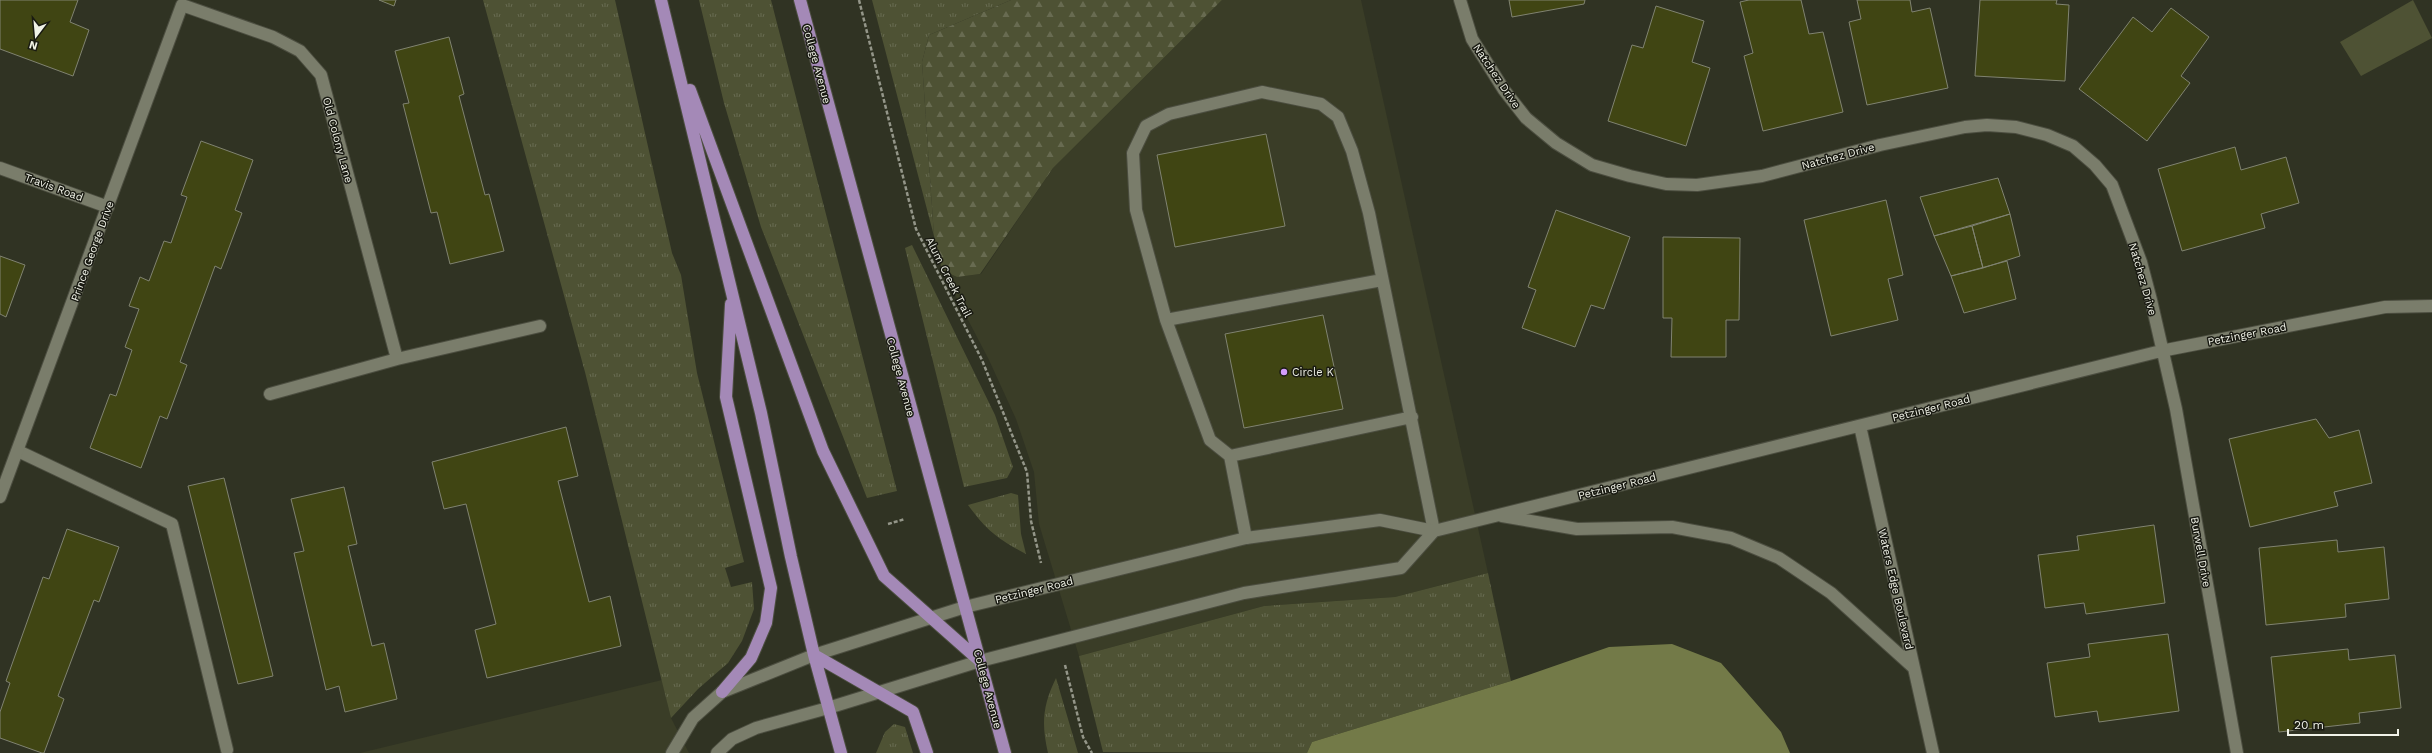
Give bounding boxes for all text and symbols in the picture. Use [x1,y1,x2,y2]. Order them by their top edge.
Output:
north arrow [16,16,56,56]
street label: College Avenue [800,23,833,105]
text: N [28,38,39,53]
street label: Natchez Drive [1470,42,1523,111]
street label: Old Colony Lane [320,96,355,184]
street label: Natchez Drive [1800,141,1876,172]
street label: Travis Road [23,171,85,204]
street label: Prince George Drive [68,199,117,303]
street label: Alum Creek Trail [923,235,975,320]
street label: Natchez Drive [2126,241,2159,317]
street label: Petzinger Road [2207,320,2288,349]
street label: College Avenue [884,336,917,418]
place label: Circle K [1292,366,1334,379]
marker: Circle K [1279,367,1289,377]
street label: Petzinger Road [1891,392,1972,424]
street label: Petzinger Road [1577,470,1658,502]
street label: Burwell Drive [2188,516,2213,588]
street label: Waters Edge Boulevard [1875,527,1916,651]
street label: Petzinger Road [994,574,1075,606]
street label: College Avenue [971,648,1004,730]
scale bar [2288,711,2398,737]
text: 20 m [2294,718,2324,732]

